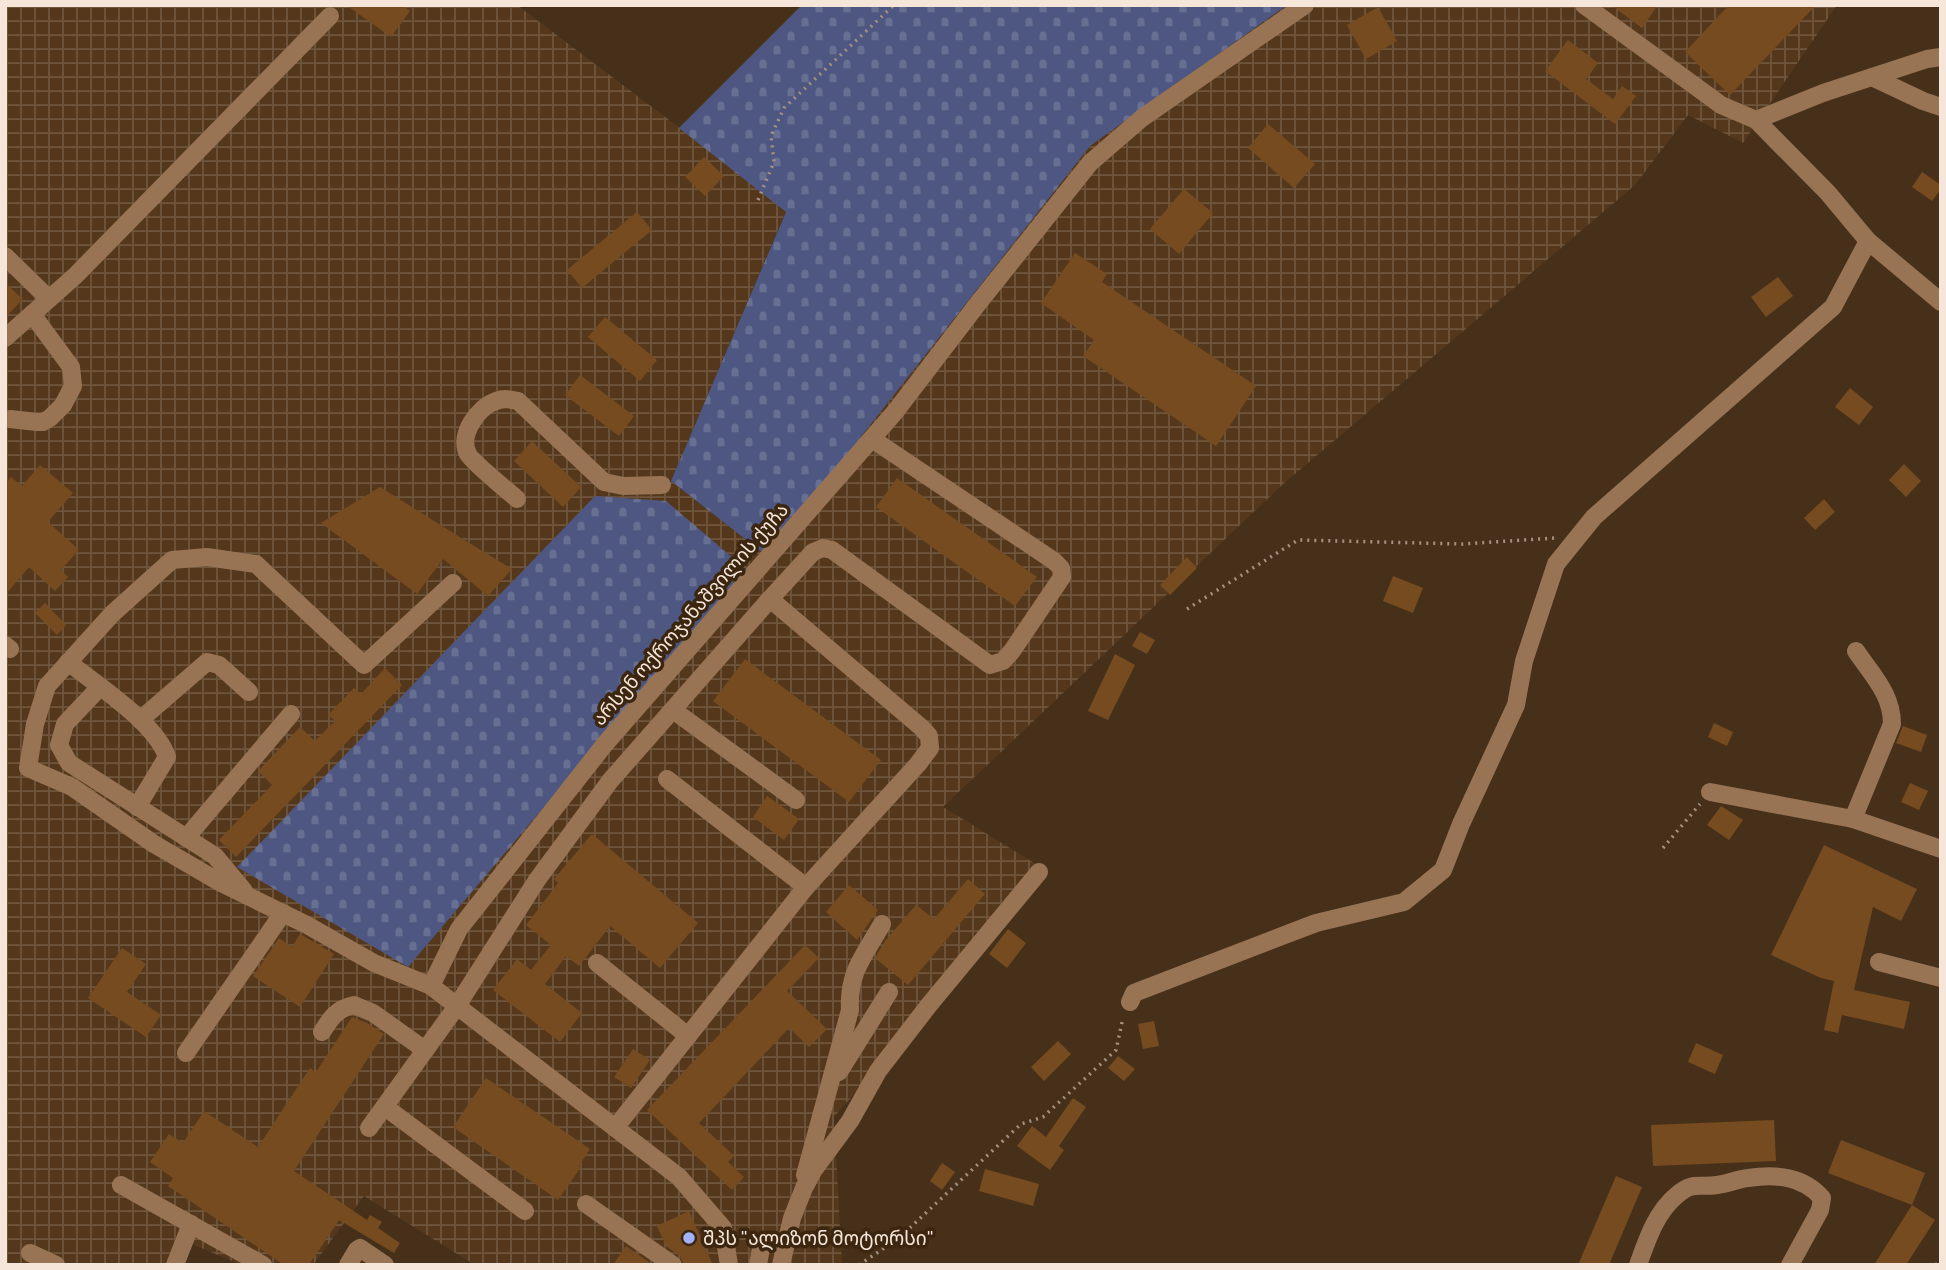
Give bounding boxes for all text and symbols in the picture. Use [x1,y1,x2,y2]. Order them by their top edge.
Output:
street label: არსენ ოქროჯანაშვილის ქუჩა [586,497,794,731]
place label: შპს "ალიზონ მოტორსი" [703,1225,934,1251]
marker: შპს "ალიზონ მოტორსი" [681,1230,697,1246]

